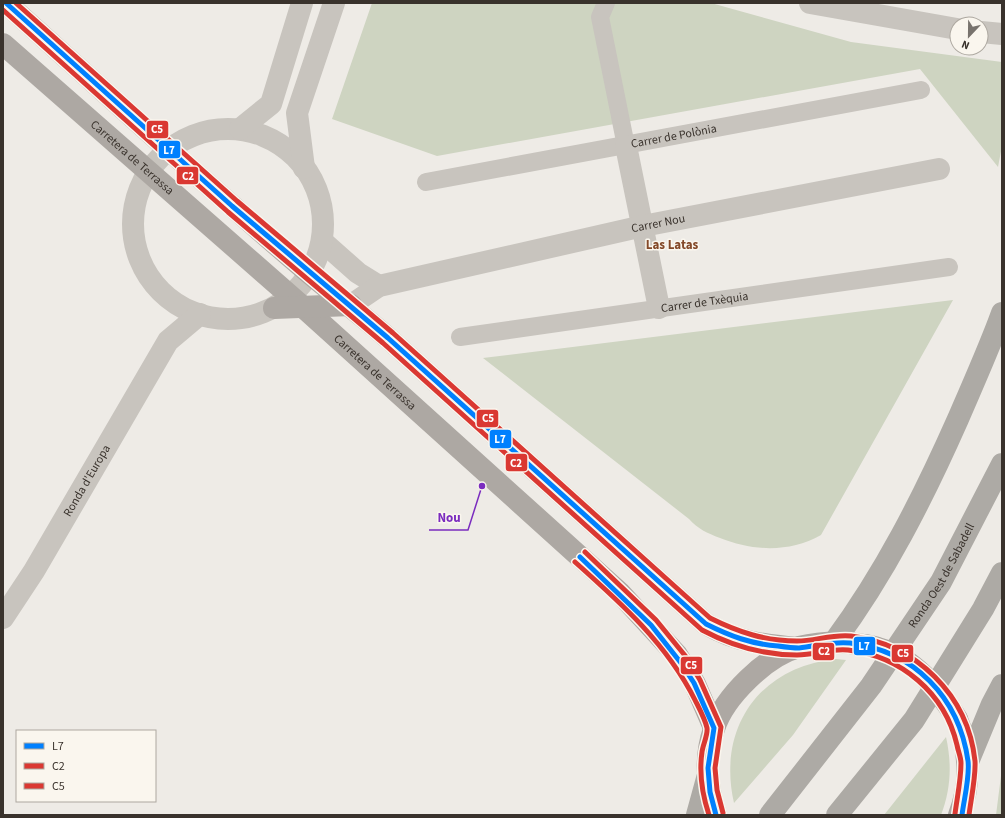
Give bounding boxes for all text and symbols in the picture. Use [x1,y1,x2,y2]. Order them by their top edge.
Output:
north arrow [949,16,989,56]
text: N [959,36,972,53]
street label: Carretera de Terrassa [87,116,177,199]
line badge: C5 [146,120,169,139]
street label: Carrer de Polònia [630,120,718,153]
text: C5 [151,122,163,137]
line badge: L7 [158,140,181,159]
text: L7 [163,143,175,158]
line badge: C2 [176,166,199,185]
text: C2 [182,169,194,184]
street label: Carrer Nou [630,210,687,237]
district label: Las Latas [646,236,699,254]
street label: Carrer de Txèquia [660,288,749,317]
street label: Carretera de Terrassa [330,331,420,414]
line badge: C5 [476,409,499,428]
text: C5 [482,411,494,426]
line badge: L7 [489,429,512,449]
text: L7 [494,432,506,447]
street label: Ronda d'Europa [60,442,115,520]
line badge: C2 [505,453,528,472]
text: C2 [510,456,522,471]
callout: Nou [429,505,468,530]
text: Nou [437,509,461,527]
street label: Ronda Oest de Sabadell [904,520,979,632]
line badge: L7 [853,636,876,656]
text: L7 [858,639,870,654]
line badge: C2 [812,642,835,661]
text: C2 [818,644,830,659]
line badge: C5 [891,644,914,663]
text: C5 [897,646,909,661]
line badge: C5 [680,656,703,675]
text: C5 [685,658,697,673]
legend [16,730,156,802]
text: L7 [52,738,64,755]
text: C2 [52,758,65,775]
text: C5 [52,778,65,795]

